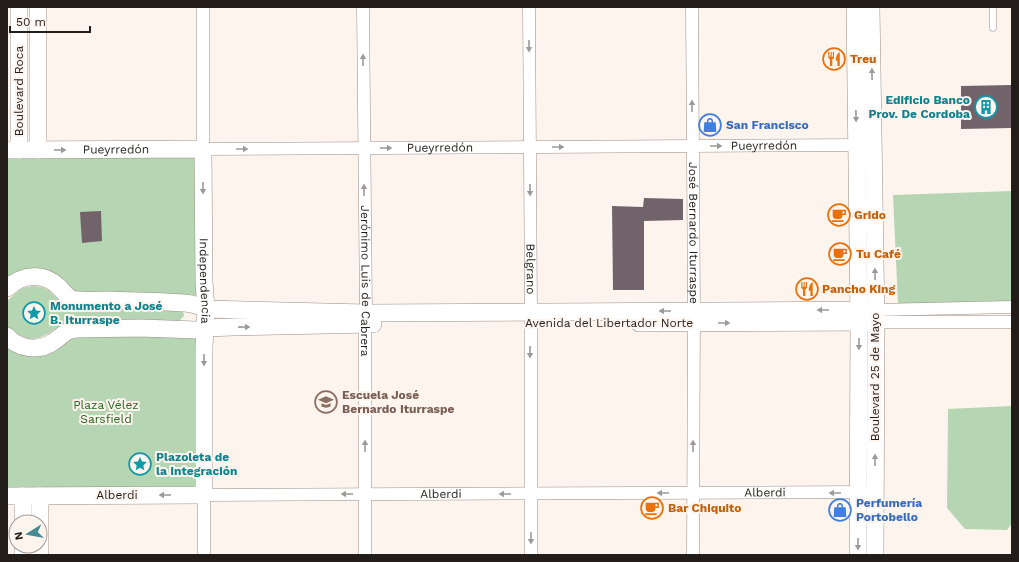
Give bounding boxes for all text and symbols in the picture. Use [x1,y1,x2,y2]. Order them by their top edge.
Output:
scale bar [10,8,90,34]
text: 50 m [16,15,46,29]
one-way arrow [526,40,532,53]
street label: Boulevard Roca [12,46,26,136]
restaurant icon: Treu [821,46,847,72]
place label: Treu [850,52,877,66]
one-way arrow [360,53,366,66]
one-way arrow [869,67,875,80]
place label: Edificio Banco Prov. De Cordoba [868,93,970,121]
building icon: Edificio Banco Prov. De Cordoba [973,94,999,120]
one-way arrow [689,99,695,112]
one-way arrow [853,110,859,123]
shop icon: San Francisco [697,112,723,138]
place label: San Francisco [726,118,809,132]
street label: Pueyrredón [731,138,797,153]
street label: Pueyrredón [407,140,473,155]
street label: Pueyrredón [83,142,149,157]
one-way arrow [710,143,723,149]
one-way arrow [552,144,565,150]
one-way arrow [380,145,393,151]
one-way arrow [236,146,249,152]
one-way arrow [54,147,67,153]
street label: José Bernardo Iturraspe [686,162,701,304]
one-way arrow [200,182,206,195]
one-way arrow [361,183,367,196]
one-way arrow [527,184,533,197]
cafe icon: Grido [826,202,852,228]
street label: Jerónimo Luis de Cabrera [358,205,373,357]
place label: Grido [854,208,886,222]
street label: Independencia [197,238,213,324]
cafe icon: Tu Café [827,241,853,267]
street label: Belgrano [524,243,538,295]
place label: Tu Café [856,247,901,261]
one-way arrow [872,267,878,280]
restaurant icon: Pancho King [794,276,820,302]
place label: Pancho King [822,282,896,296]
place label: Monumento a José B. Iturraspe [50,299,162,327]
place icon: Monumento a José B. Iturraspe [21,300,47,326]
one-way arrow [816,307,829,313]
one-way arrow [658,308,671,314]
street label: Boulevard 25 de Mayo [868,313,882,441]
street label: Avenida del Libertador Norte [525,316,693,330]
one-way arrow [718,320,731,326]
one-way arrow [238,324,251,330]
one-way arrow [856,338,862,351]
one-way arrow [527,346,533,359]
one-way arrow [201,354,207,367]
place label: Escuela José Bernardo Iturraspe [342,388,455,416]
school or university icon: Escuela José Bernardo Iturraspe [313,389,339,415]
park label: Plaza Vélez Sarsfield [73,398,139,426]
one-way arrow [362,439,368,452]
one-way arrow [690,439,696,452]
place label: Plazoleta de la Integración [156,450,237,478]
place icon: Plazoleta de la Integración [127,451,153,477]
one-way arrow [872,453,878,466]
street label: Alberdi [744,485,786,500]
street label: Alberdi [420,487,462,501]
street label: Alberdi [96,488,138,502]
one-way arrow [656,490,669,496]
one-way arrow [828,490,841,496]
one-way arrow [340,491,353,497]
one-way arrow [498,491,511,497]
one-way arrow [158,492,171,498]
cafe icon: Bar Chiquito [639,495,665,521]
place label: Perfumería Portobello [856,496,922,524]
shop icon: Perfumería Portobello [827,497,853,523]
place label: Bar Chiquito [668,501,742,515]
north arrow [8,514,48,554]
text: N [12,531,26,541]
one-way arrow [528,532,534,545]
one-way arrow [855,538,861,551]

